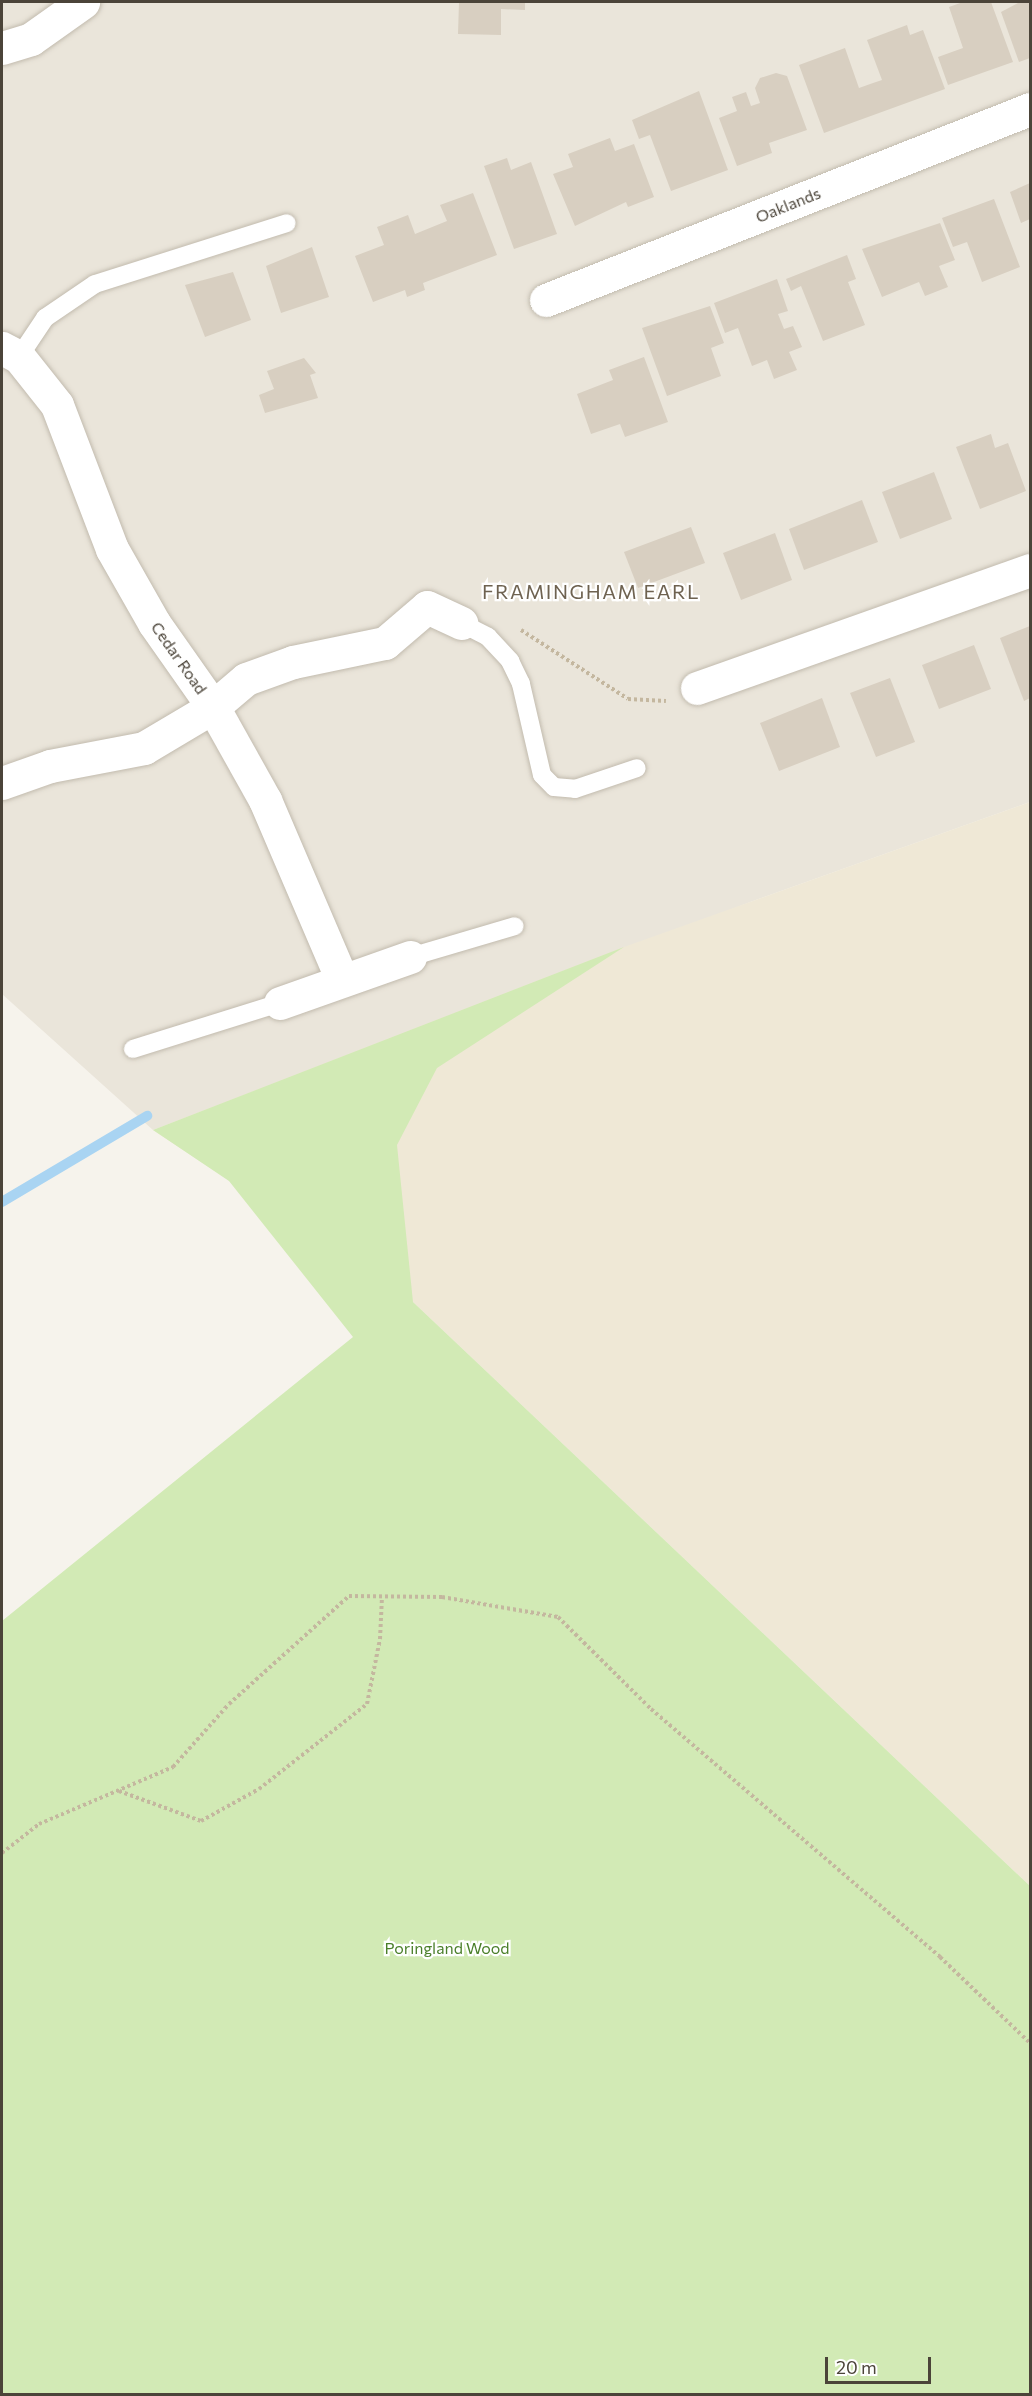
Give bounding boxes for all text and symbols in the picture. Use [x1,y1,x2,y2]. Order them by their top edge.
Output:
street label: Oaklands [753,183,823,227]
district label: FRAMINGHAM EARL [482,579,700,603]
street label: Cedar Road [147,618,211,698]
park label: Poringland Wood [384,1938,510,1958]
scale bar [828,2345,934,2383]
text: 20 m [836,2356,877,2378]

